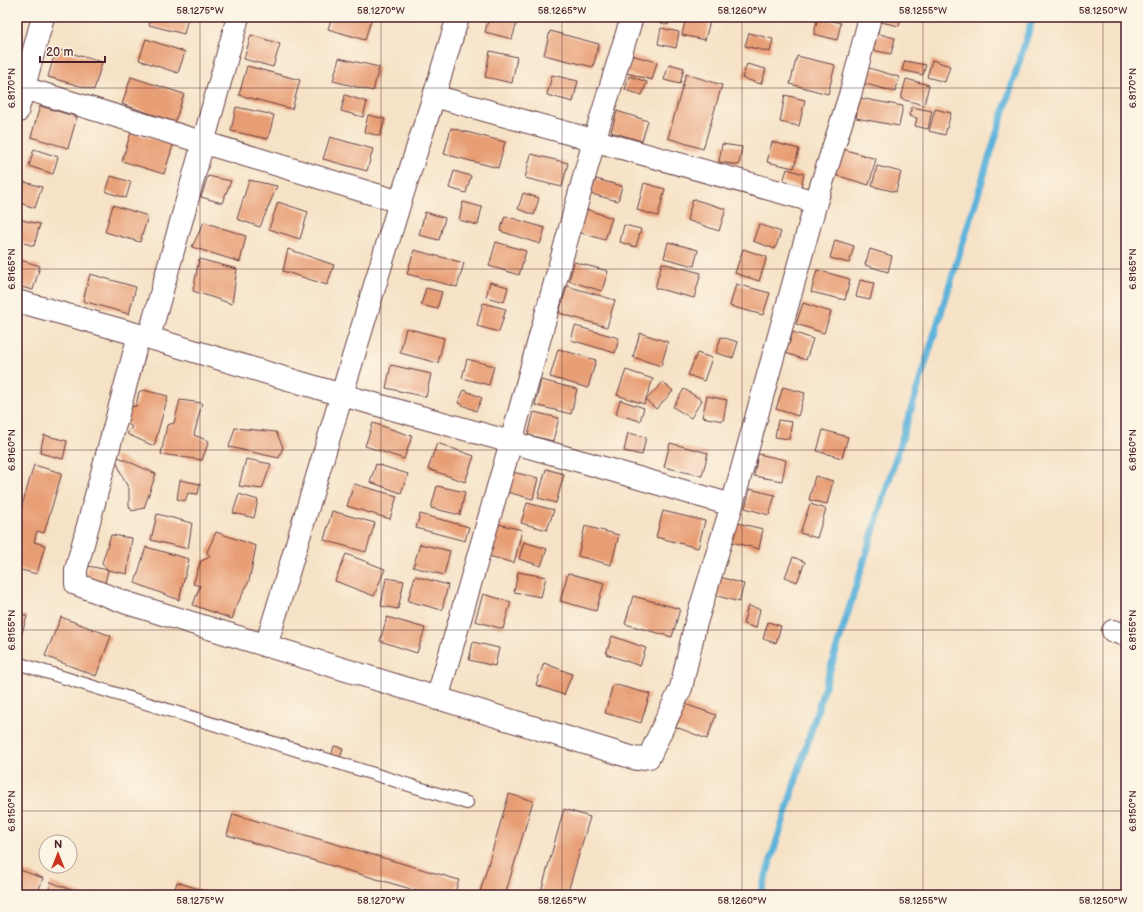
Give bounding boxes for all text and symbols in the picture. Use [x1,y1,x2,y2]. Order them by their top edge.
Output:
text: 58.1275°W [176,5,224,17]
text: 58.1270°W [357,5,405,17]
text: 58.1265°W [538,5,586,17]
text: 58.1260°W [718,5,767,17]
text: 58.1255°W [899,5,947,17]
text: 58.1250°W [1079,5,1127,17]
scale bar [40,38,105,64]
text: 20 m [46,45,73,60]
text: 6.8170°N [6,68,18,108]
text: 6.8170°N [1127,68,1139,108]
text: 6.8165°N [6,248,18,290]
text: 6.8165°N [1127,248,1139,290]
text: 6.8160°N [6,429,18,471]
text: 6.8160°N [1127,429,1139,471]
text: 6.8155°N [6,609,18,651]
text: 6.8155°N [1127,609,1139,651]
text: 6.8150°N [6,790,18,832]
text: 6.8150°N [1127,790,1139,832]
north arrow [38,834,78,874]
text: N [54,838,62,851]
text: 58.1275°W [176,895,224,907]
text: 58.1270°W [357,895,405,907]
text: 58.1265°W [538,895,586,907]
text: 58.1260°W [718,895,767,907]
text: 58.1255°W [899,895,947,907]
text: 58.1250°W [1079,895,1127,907]

